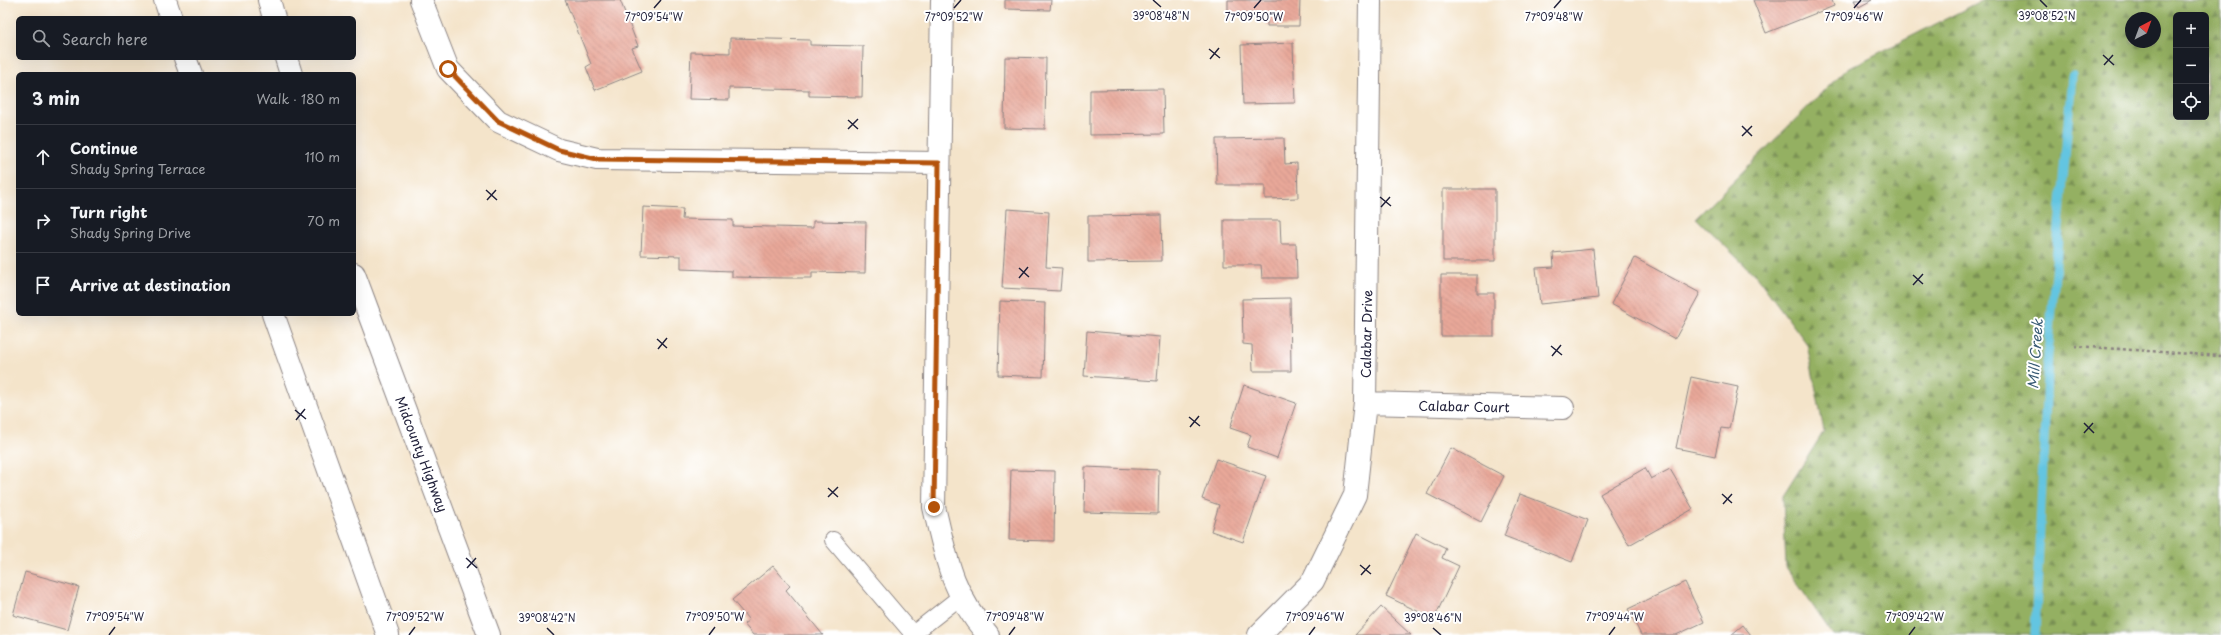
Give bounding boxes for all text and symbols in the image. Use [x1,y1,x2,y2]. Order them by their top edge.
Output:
text: 39°08'48"N [1132,8,1190,23]
text: 39°08'52"N [2018,8,2076,23]
text: 77°09'54"W [625,9,684,24]
text: 77°09'52"W [925,9,984,24]
text: 77°09'50"W [1225,9,1284,24]
text: 77°09'48"W [1525,9,1584,24]
text: 77°09'46"W [1825,9,1884,24]
north arrow [2125,12,2161,48]
map controls [2173,12,2209,120]
button: + [2173,12,2209,48]
search box [16,16,356,60]
icon: search [30,27,52,49]
text: Search here [62,27,148,50]
button: − [2173,48,2209,84]
route start [439,60,457,78]
button: locate [2173,84,2209,120]
text: 3 min [32,85,80,111]
text: Walk · 180 m [257,89,340,108]
text: Continue [70,136,138,159]
icon: ahead [32,146,54,168]
text: 110 m [305,147,340,166]
text: Shady Spring Terrace [70,159,206,178]
text: Turn right [70,200,147,223]
icon: right [32,210,54,232]
text: 70 m [307,211,340,230]
text: Shady Spring Drive [70,223,191,242]
text: Arrive at destination [70,273,231,296]
icon: arrive [32,274,54,296]
street label: Calabar Drive [1356,290,1376,378]
water label: Mill Creek [2022,317,2048,390]
street label: Midcounty Highway [391,393,453,515]
street label: Calabar Court [1418,396,1510,416]
route end [925,498,943,516]
text: 77°09'54"W [86,609,145,624]
text: 77°09'52"W [386,609,445,624]
text: 77°09'50"W [686,609,745,624]
text: 77°09'48"W [986,609,1045,624]
text: 77°09'46"W [1286,609,1345,624]
text: 77°09'44"W [1586,609,1645,624]
text: 77°09'42"W [1886,609,1945,624]
text: 39°08'42"N [518,610,576,625]
text: 39°08'46"N [1404,610,1462,625]

